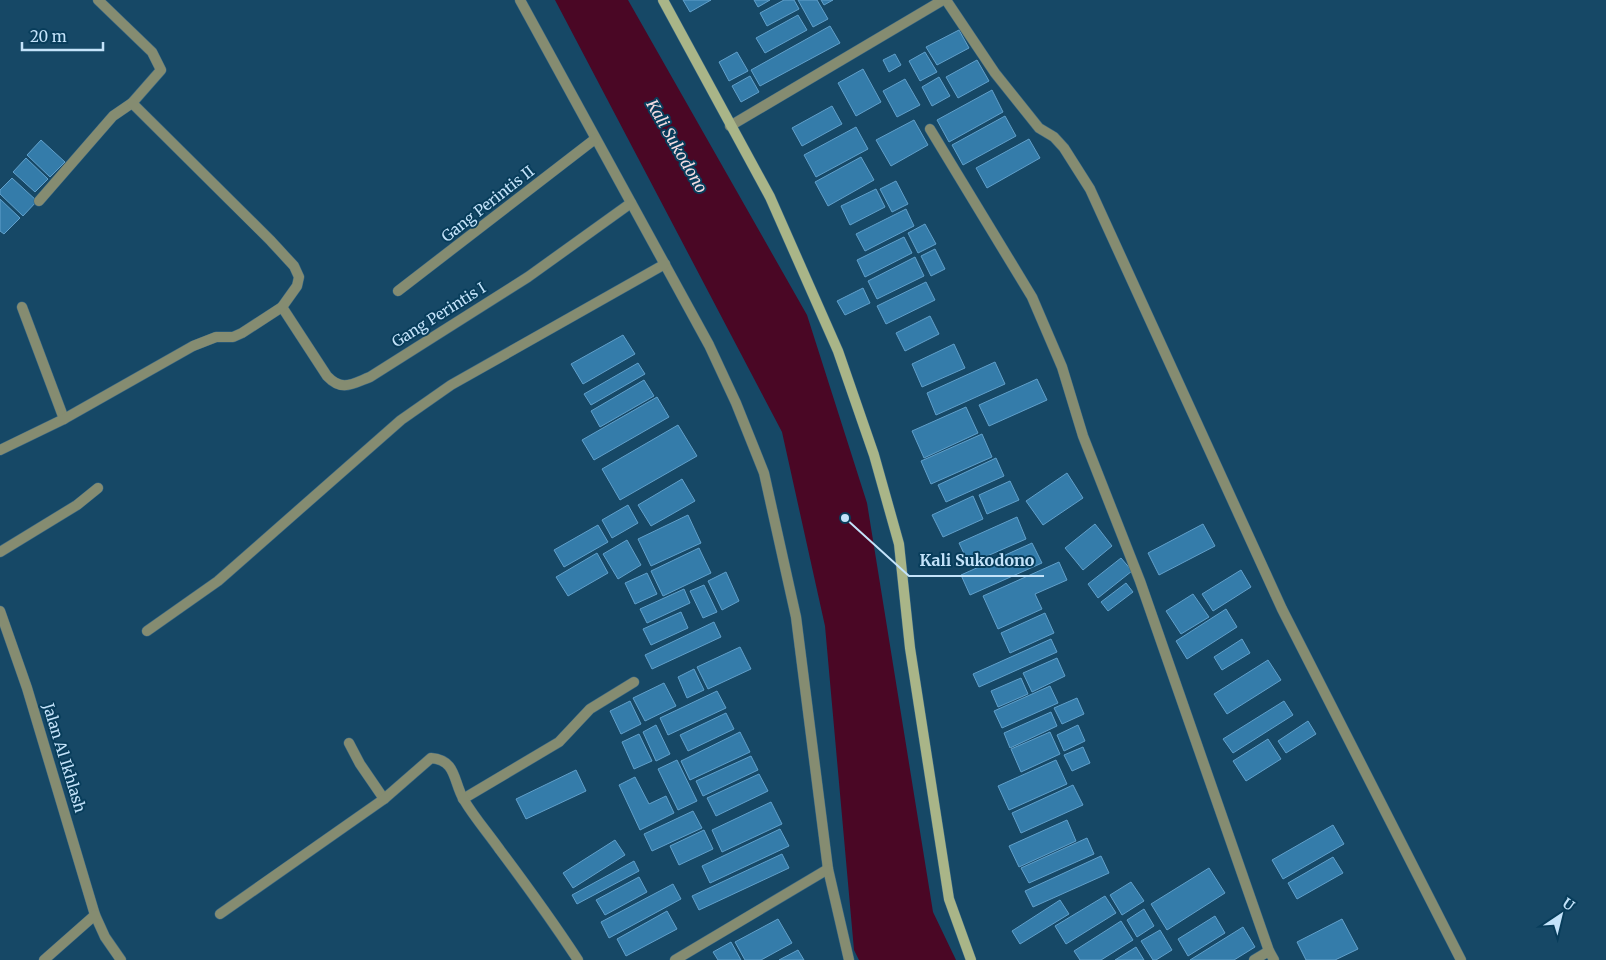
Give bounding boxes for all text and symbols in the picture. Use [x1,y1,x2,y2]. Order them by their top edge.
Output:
scale bar [22,20,104,52]
text: 20 m [30,27,67,46]
water label: Kali Sukodono [642,95,712,196]
street label: Gang Perintis II [437,161,538,246]
street label: Gang Perintis I [388,278,489,351]
callout: Kali Sukodono [909,545,1044,576]
text: Kali Sukodono [920,550,1035,570]
street label: Jalan Al Ikhlash [39,700,90,815]
north arrow [1536,890,1586,940]
text: U [1559,894,1578,915]

